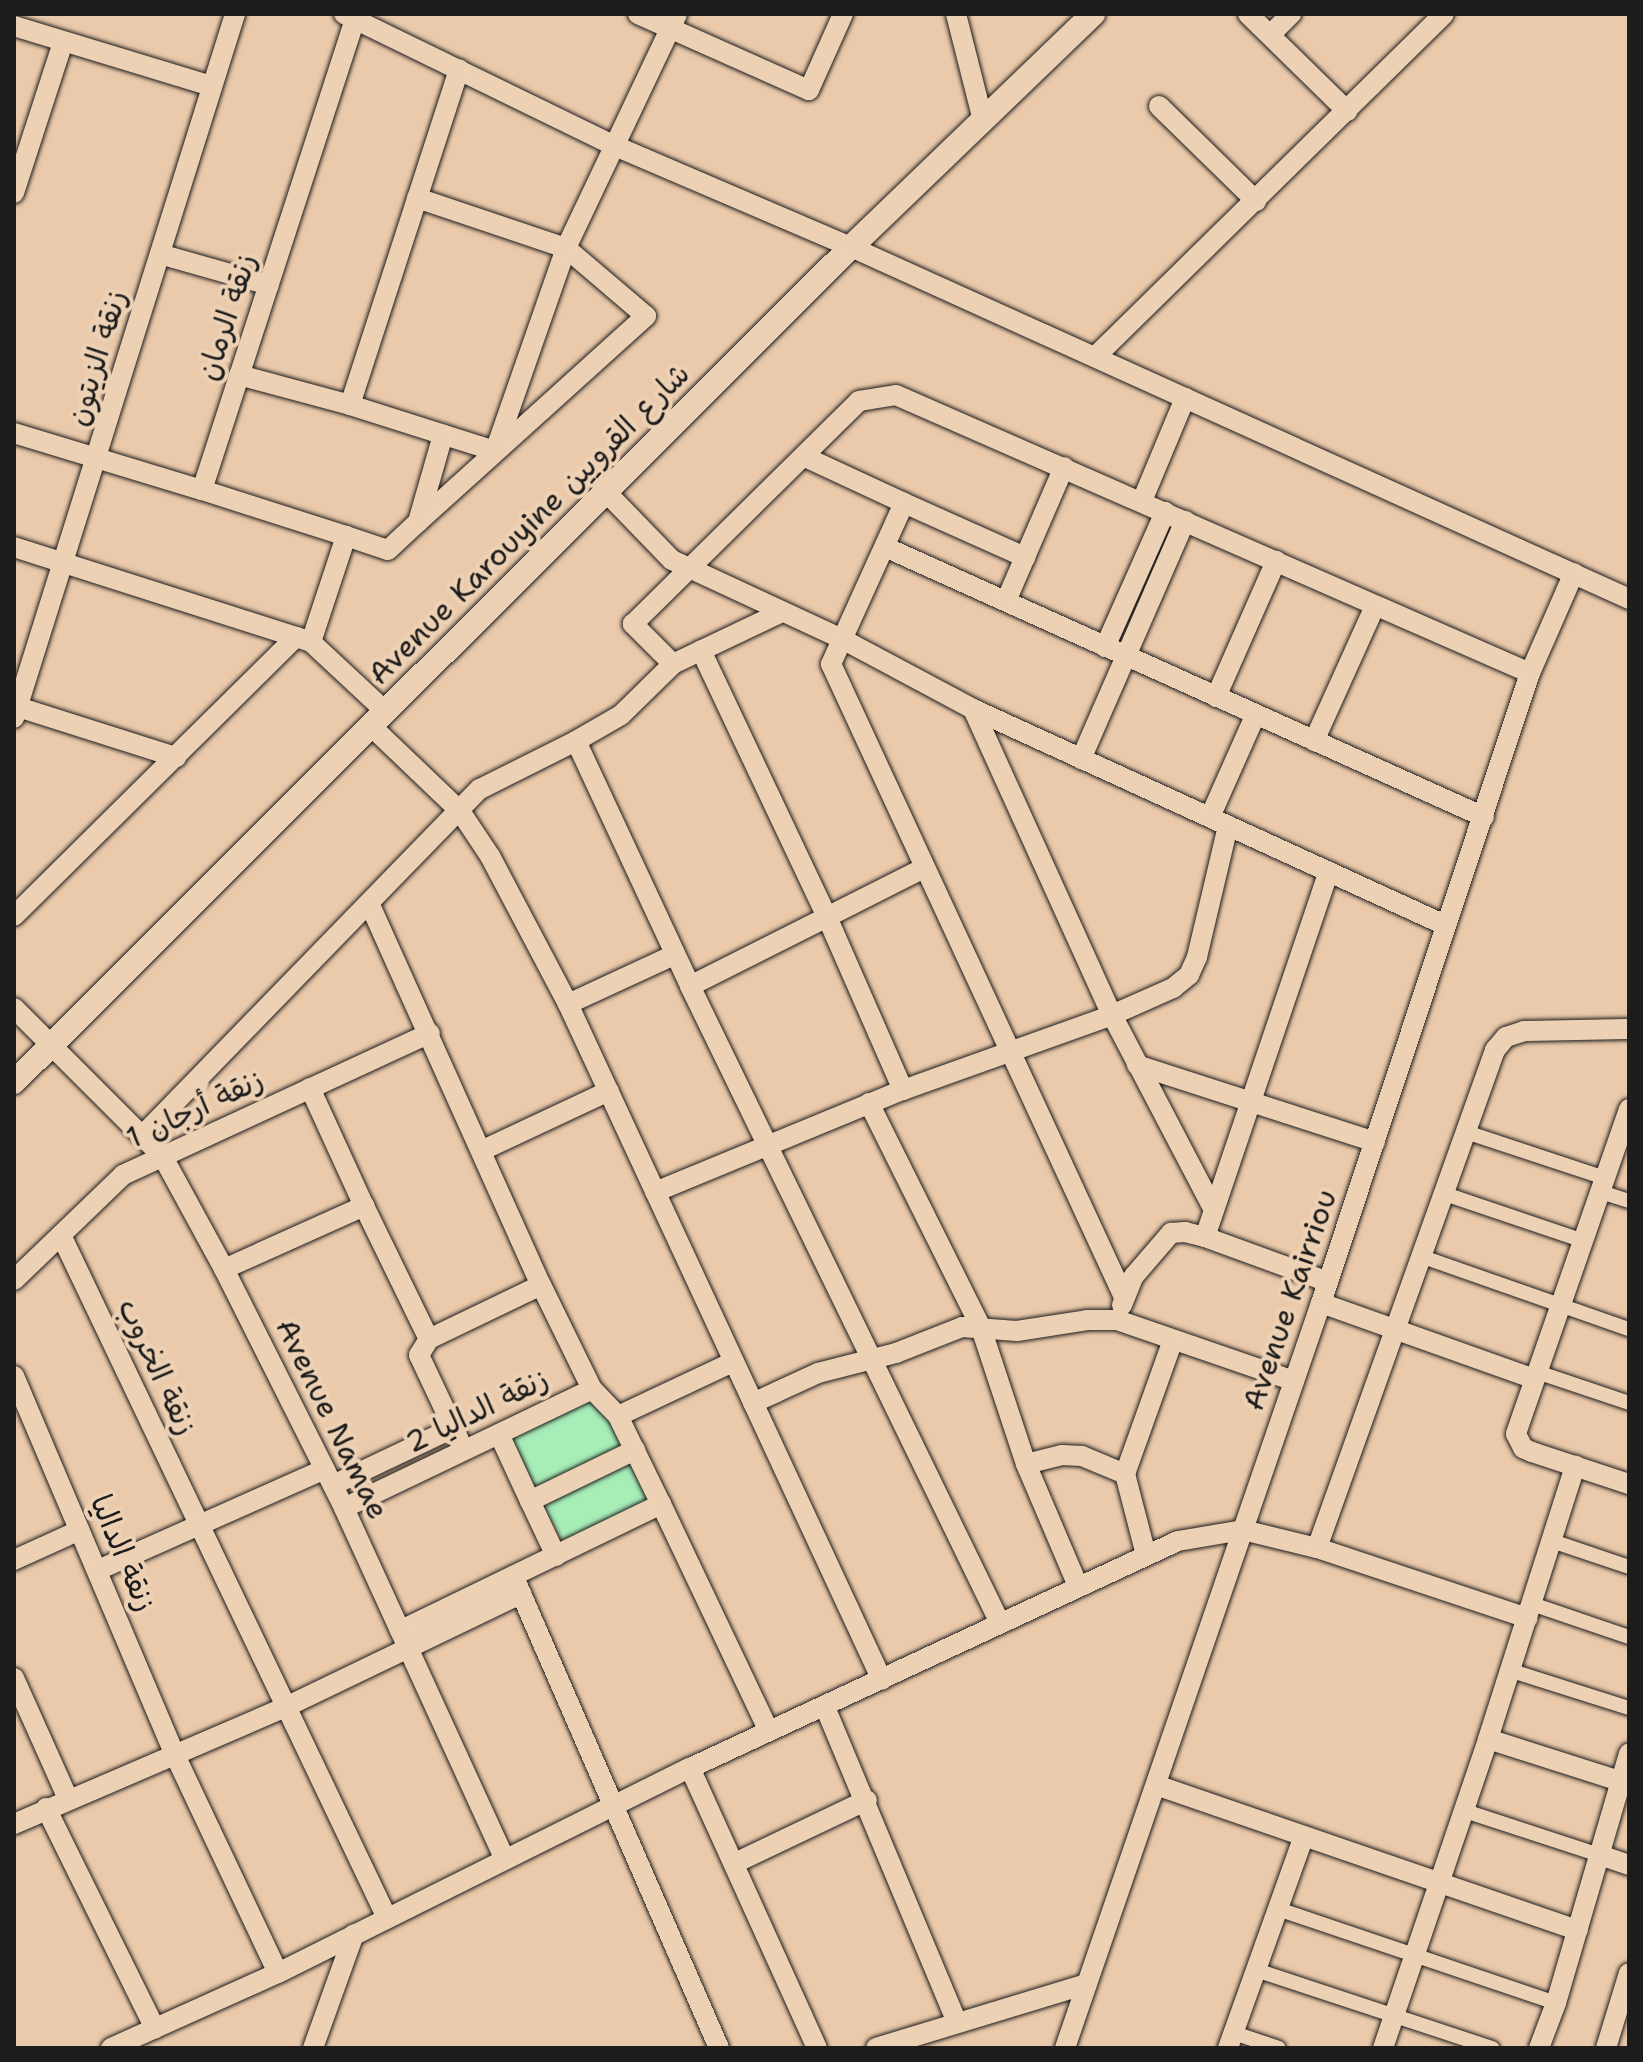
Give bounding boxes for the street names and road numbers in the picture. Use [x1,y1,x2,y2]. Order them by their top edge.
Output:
street label: زنقة الرمان [190,249,264,385]
street label: زنقة الزيتون [59,286,135,430]
street label: Avenue Karouyine شارع القرويين [361,356,697,692]
street label: زنقة أرجان 1 [121,1062,269,1156]
street label: Avenue Kairriou [1235,1185,1345,1415]
street label: زنقة الخروب [110,1293,204,1441]
street label: Avenue Namae [268,1313,396,1525]
street label: زنقة الداليا 2 [400,1361,554,1461]
street label: زنقة الداليا [82,1489,164,1617]

